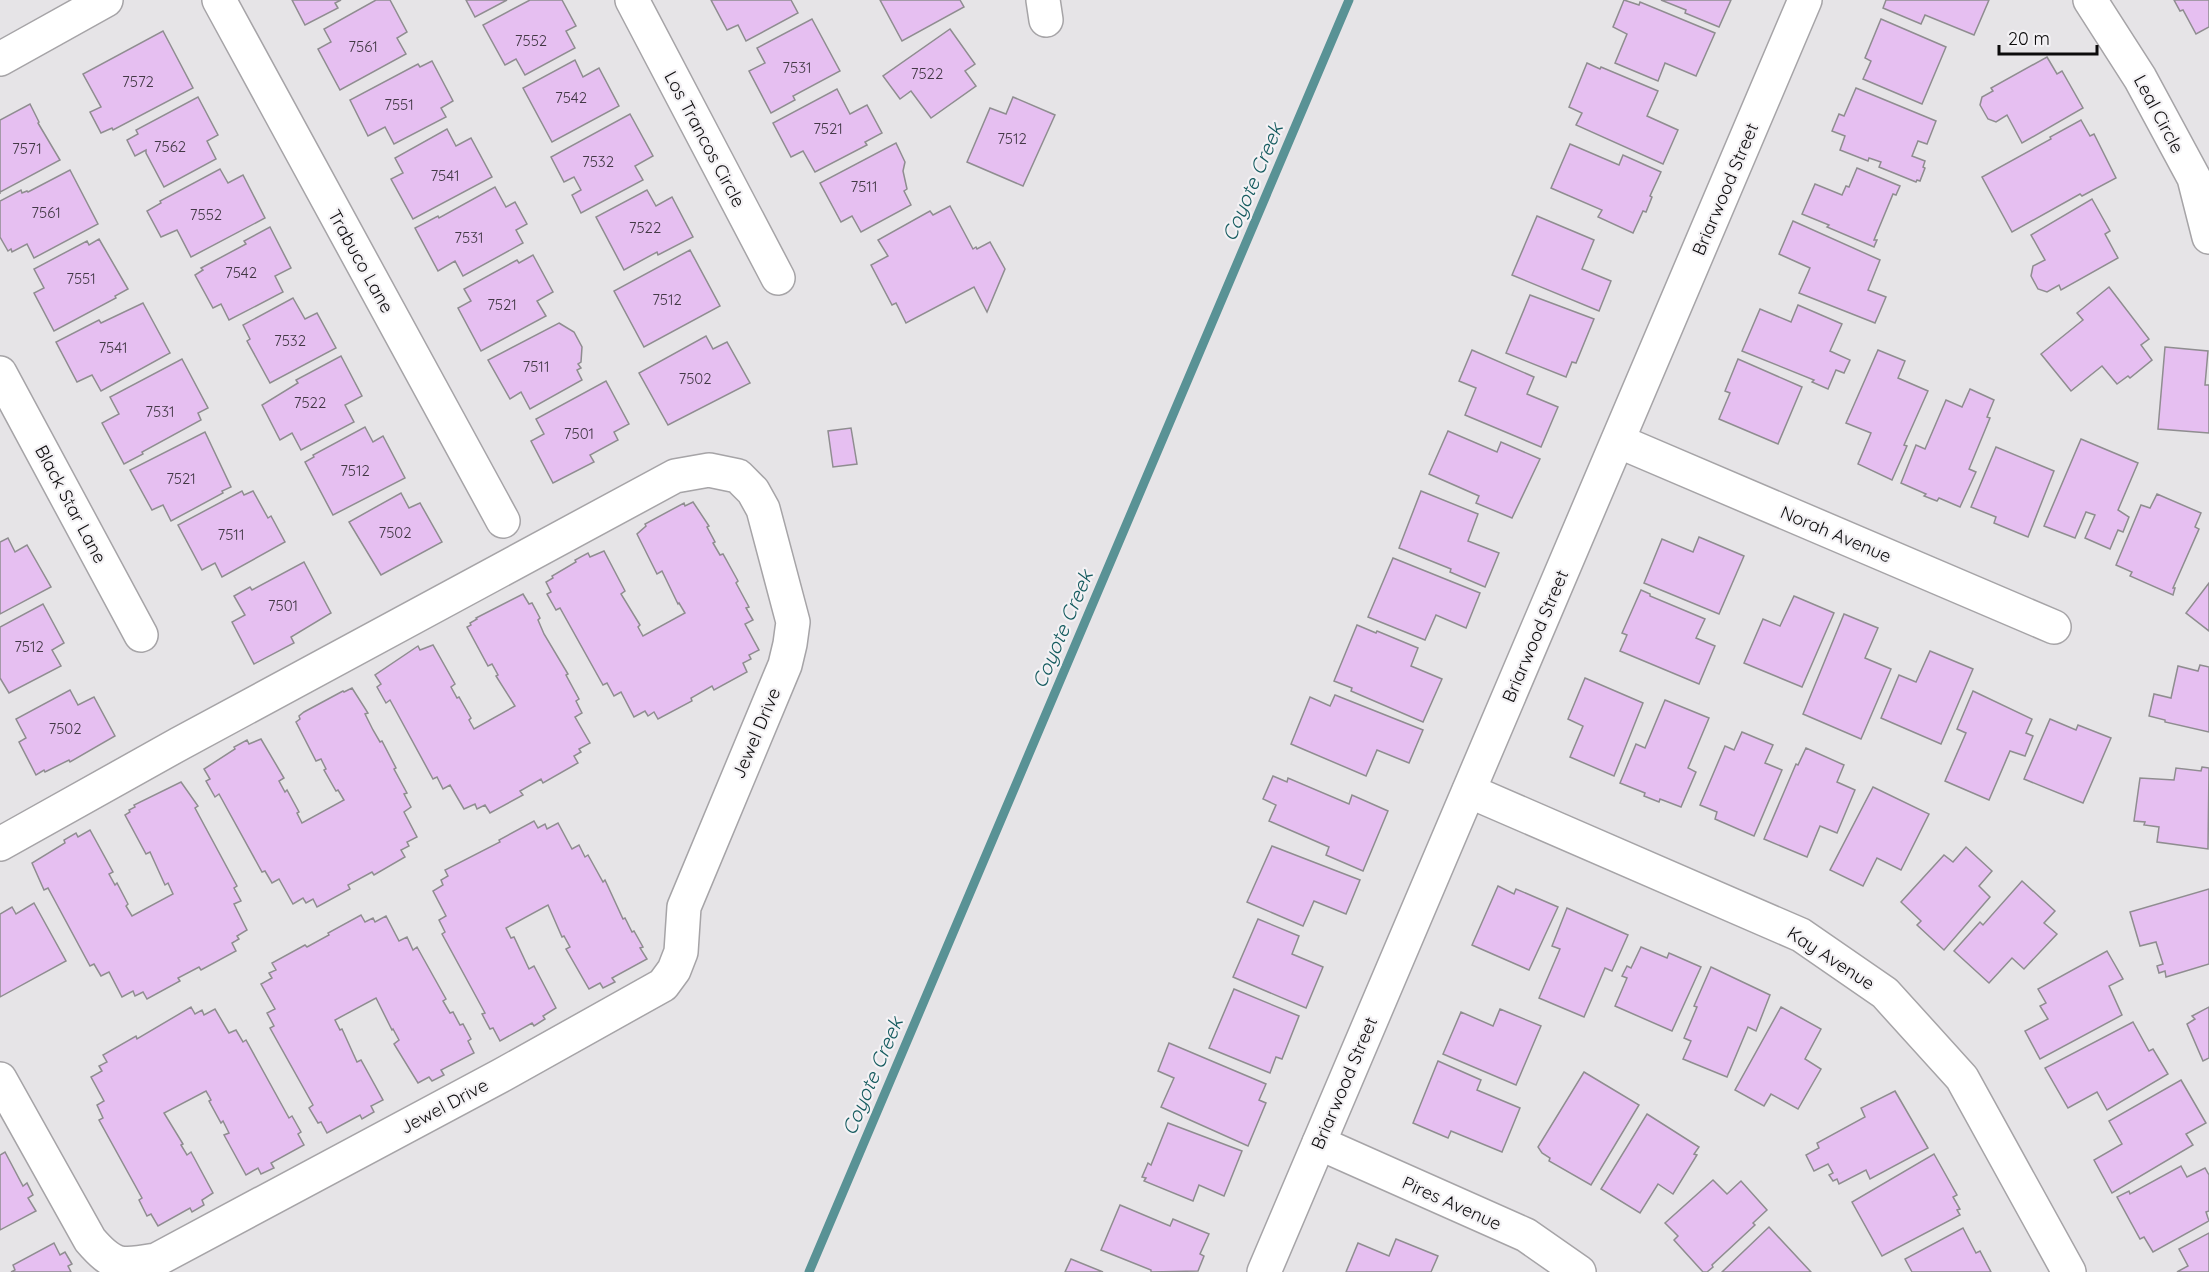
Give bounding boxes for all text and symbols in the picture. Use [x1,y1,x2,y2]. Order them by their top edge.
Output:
scale bar [1999,18,2096,56]
text: 20 m [2008,27,2050,50]
house number: 7552 [515,31,547,50]
house number: 7561 [348,37,378,56]
house number: 7531 [782,58,812,77]
house number: 7522 [911,64,943,83]
street label: Los Trancos Circle [659,67,751,211]
street label: Leal Circle [2129,71,2189,157]
house number: 7572 [122,72,154,91]
house number: 7542 [555,88,587,107]
house number: 7551 [384,95,414,114]
water label: Coyote Creek [1216,117,1289,245]
house number: 7521 [813,119,843,138]
street label: Briarwood Street [1687,119,1763,259]
house number: 7512 [997,129,1027,148]
house number: 7562 [154,137,186,156]
house number: 7571 [12,139,42,158]
house number: 7532 [582,152,614,171]
house number: 7541 [430,166,460,185]
house number: 7511 [851,177,877,196]
house number: 7561 [31,203,61,222]
house number: 7552 [190,205,222,224]
street label: Trabuco Lane [323,205,399,317]
house number: 7522 [629,218,661,237]
house number: 7531 [454,228,484,247]
house number: 7542 [225,263,257,282]
house number: 7551 [66,269,96,288]
house number: 7512 [652,290,682,309]
house number: 7521 [487,295,517,314]
house number: 7532 [274,331,306,350]
house number: 7541 [98,338,128,357]
house number: 7511 [523,357,549,376]
house number: 7502 [678,369,712,388]
house number: 7522 [294,393,326,412]
house number: 7531 [145,402,175,421]
house number: 7501 [564,424,594,443]
street label: Black Star Lane [30,441,112,567]
house number: 7512 [340,461,370,480]
house number: 7521 [166,469,196,488]
street label: Norah Avenue [1777,500,1895,568]
house number: 7502 [378,523,412,542]
house number: 7511 [218,525,244,544]
water label: Coyote Creek [1026,564,1099,692]
street label: Briarwood Street [1497,566,1573,706]
house number: 7501 [268,596,298,615]
house number: 7512 [14,637,44,656]
street label: Jewel Drive [727,684,785,782]
house number: 7502 [48,719,82,738]
street label: Kay Avenue [1783,921,1879,995]
water label: Coyote Creek [836,1011,909,1139]
street label: Briarwood Street [1306,1013,1382,1153]
street label: Jewel Drive [396,1073,492,1139]
street label: Pires Avenue [1399,1171,1505,1235]

